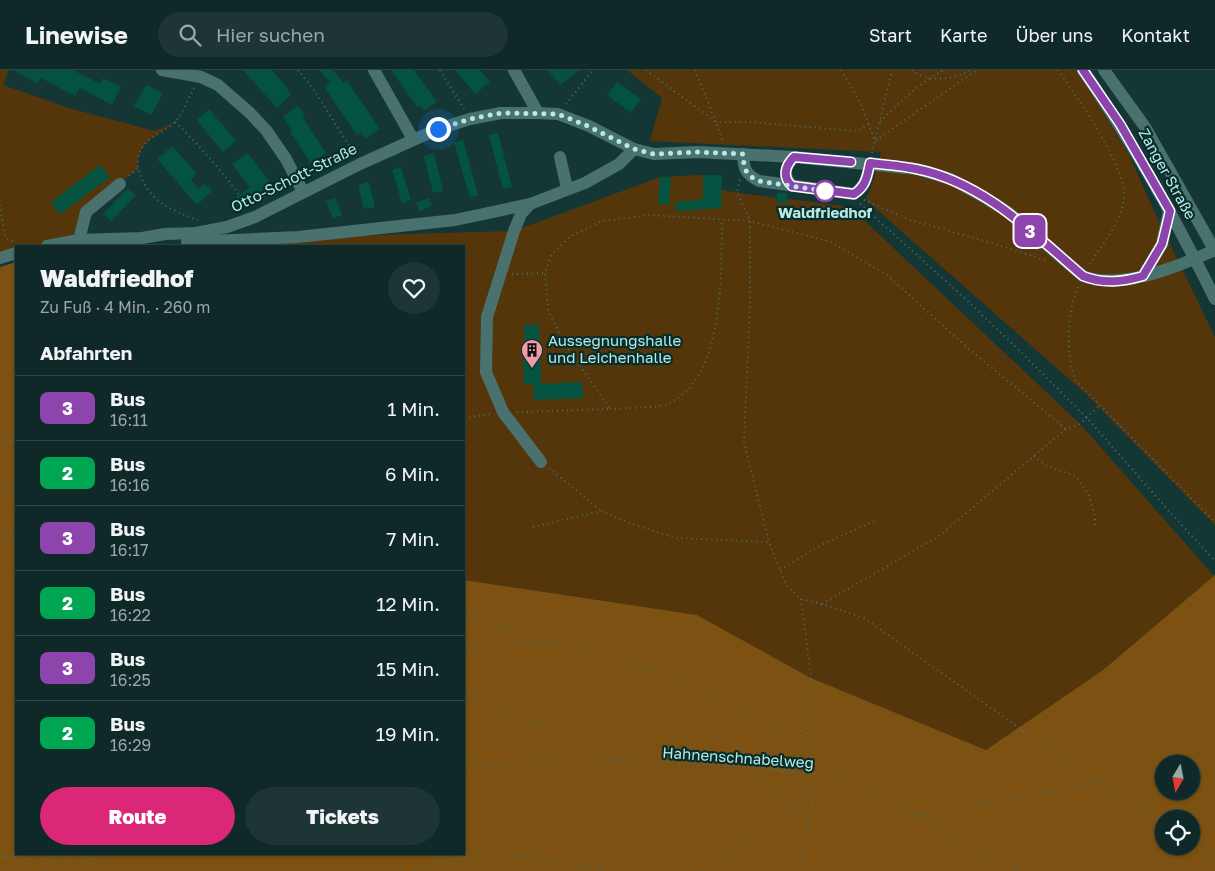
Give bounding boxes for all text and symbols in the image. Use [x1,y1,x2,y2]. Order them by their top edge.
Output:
search box [158,12,508,57]
text: Linewise [25,20,128,49]
icon: search [176,21,204,49]
text: Hier suchen [216,23,325,46]
text: Start [869,24,912,46]
text: Karte [940,24,987,46]
text: Über uns [1015,24,1093,46]
text: Kontakt [1121,24,1190,46]
your location [426,117,451,142]
street label: Zanger Straße [1135,125,1200,222]
street label: Otto-Schott-Straße [228,139,360,215]
marker: Waldfriedhof [814,180,836,202]
place label: Waldfriedhof [778,203,873,221]
line badge: 3 [1014,215,1046,247]
text: 3 [1025,220,1035,242]
button: heart [388,262,440,314]
text: Waldfriedhof [40,263,193,292]
text: Zu Fuß · 4 Min. · 260 m [40,297,211,317]
place label: Aussegnungshalle und Leichenhalle [548,331,682,366]
building icon: Aussegnungshalle und Leichenhalle [520,338,544,369]
text: Abfahrten [40,341,132,364]
text: Bus [110,387,145,410]
text: 3 [62,397,73,419]
text: 1 Min. [387,397,440,420]
text: 16:11 [110,410,148,430]
text: Bus [110,452,145,475]
text: 2 [62,462,73,484]
text: 6 Min. [385,462,440,485]
text: 16:16 [110,475,150,495]
text: Bus [110,517,145,540]
text: 3 [62,527,73,549]
text: 7 Min. [386,527,440,550]
text: 16:17 [110,540,148,560]
text: Bus [110,582,145,605]
text: 2 [62,592,73,614]
text: 12 Min. [376,592,440,615]
text: 16:22 [110,605,151,625]
text: Bus [110,647,145,670]
text: 3 [62,657,73,679]
text: 15 Min. [376,657,440,680]
text: 16:25 [110,670,151,690]
text: Bus [110,712,145,735]
text: 2 [62,722,73,744]
text: 19 Min. [376,722,440,745]
text: 16:29 [110,735,151,755]
street label: Hahnenschnabelweg [662,743,814,771]
north arrow [1155,755,1200,800]
map controls [1155,755,1200,855]
button: Route [40,787,235,845]
button: Tickets [245,787,440,845]
button: locate [1155,810,1200,855]

